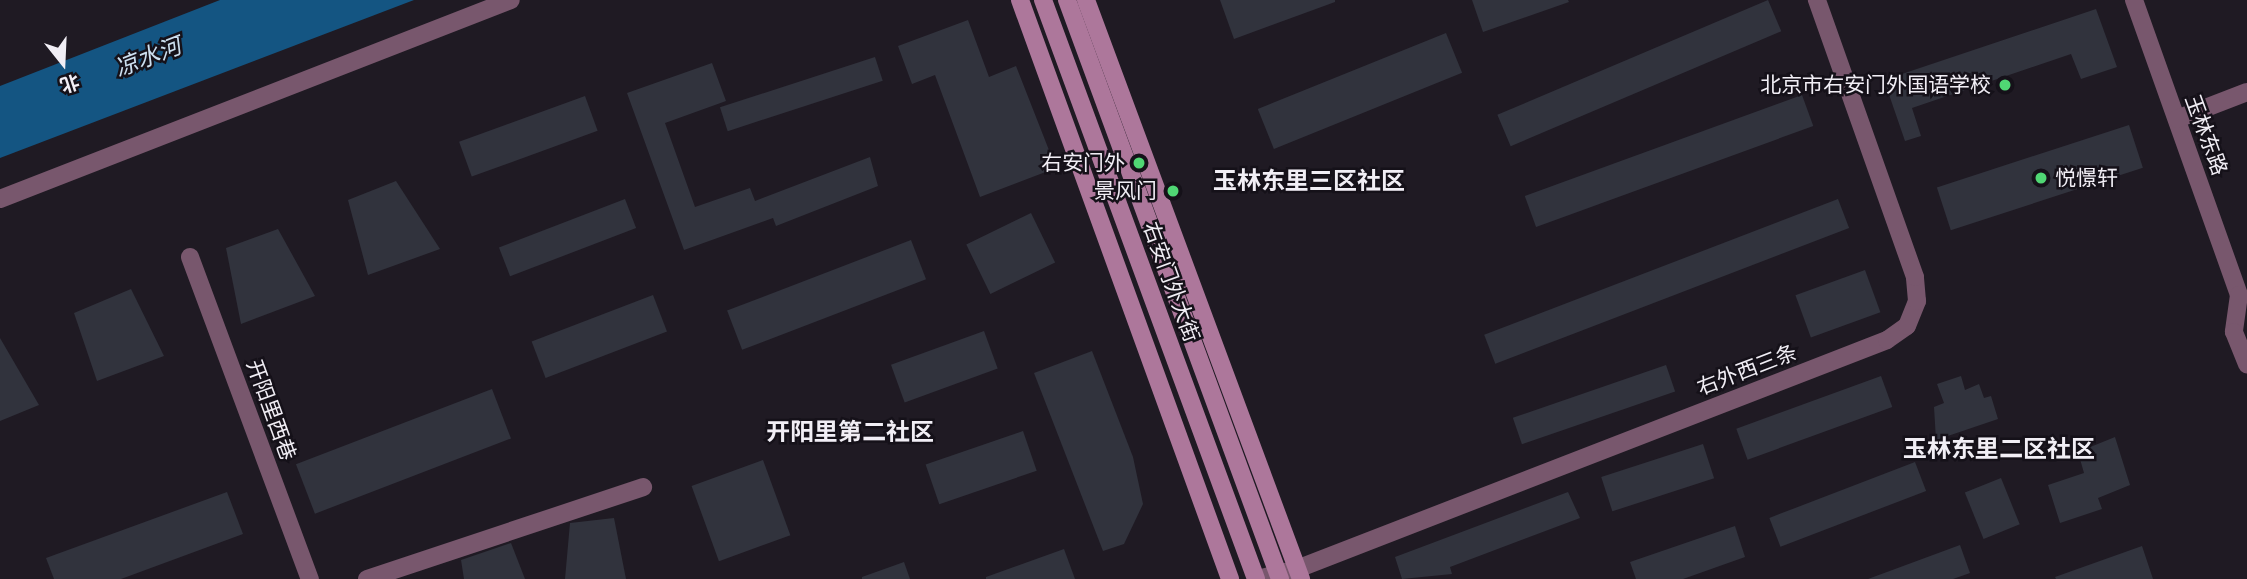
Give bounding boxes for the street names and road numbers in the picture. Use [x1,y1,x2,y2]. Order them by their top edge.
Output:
street label: 玉林东路 [2180,91,2232,179]
street label: 右安门外大街 [1138,218,1204,346]
street label: 右外西三条 [1693,339,1801,401]
street label: 开阳里西巷 [241,356,301,464]

